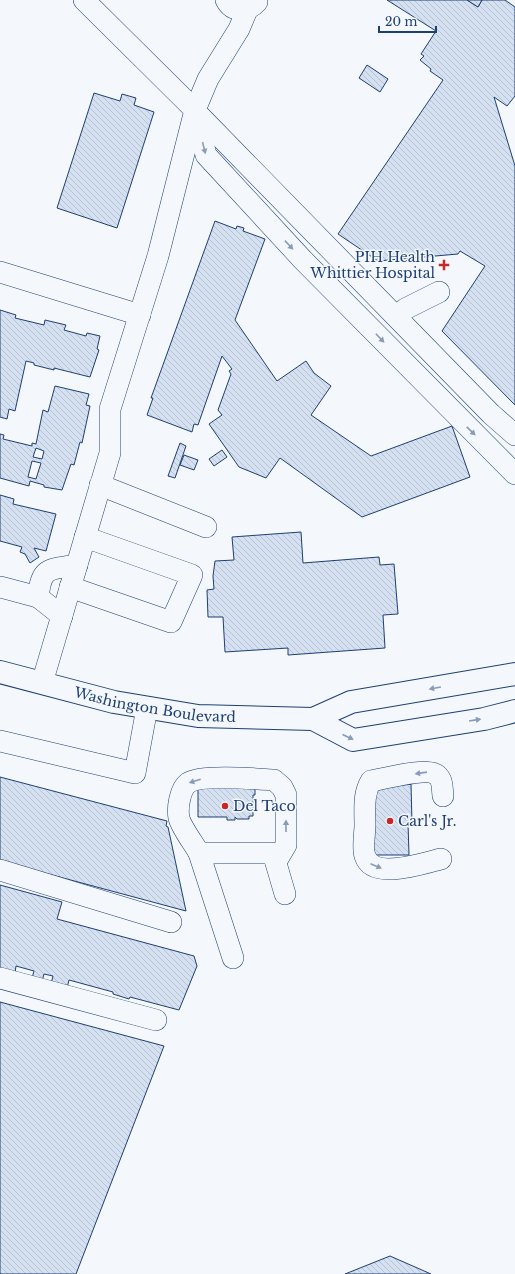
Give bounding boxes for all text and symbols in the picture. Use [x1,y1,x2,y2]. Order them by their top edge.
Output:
scale bar [379,8,436,34]
text: 20 m [385,14,417,29]
one-way arrow [201,142,207,154]
one-way arrow [284,240,294,250]
place label: PIH Health Whittier Hospital [309,248,435,282]
marker: PIH Health Whittier Hospital [438,259,450,271]
one-way arrow [375,333,384,343]
one-way arrow [466,426,476,436]
street label: Washington Boulevard [71,683,237,726]
one-way arrow [429,685,441,691]
one-way arrow [469,717,482,723]
one-way arrow [342,734,354,740]
one-way arrow [415,770,427,776]
one-way arrow [189,778,201,784]
place label: Del Taco [233,797,296,815]
marker: Del Taco [220,801,230,811]
place label: Carl's Jr. [398,812,456,830]
marker: Carl's Jr. [385,816,395,826]
one-way arrow [283,819,289,832]
one-way arrow [370,863,382,870]

